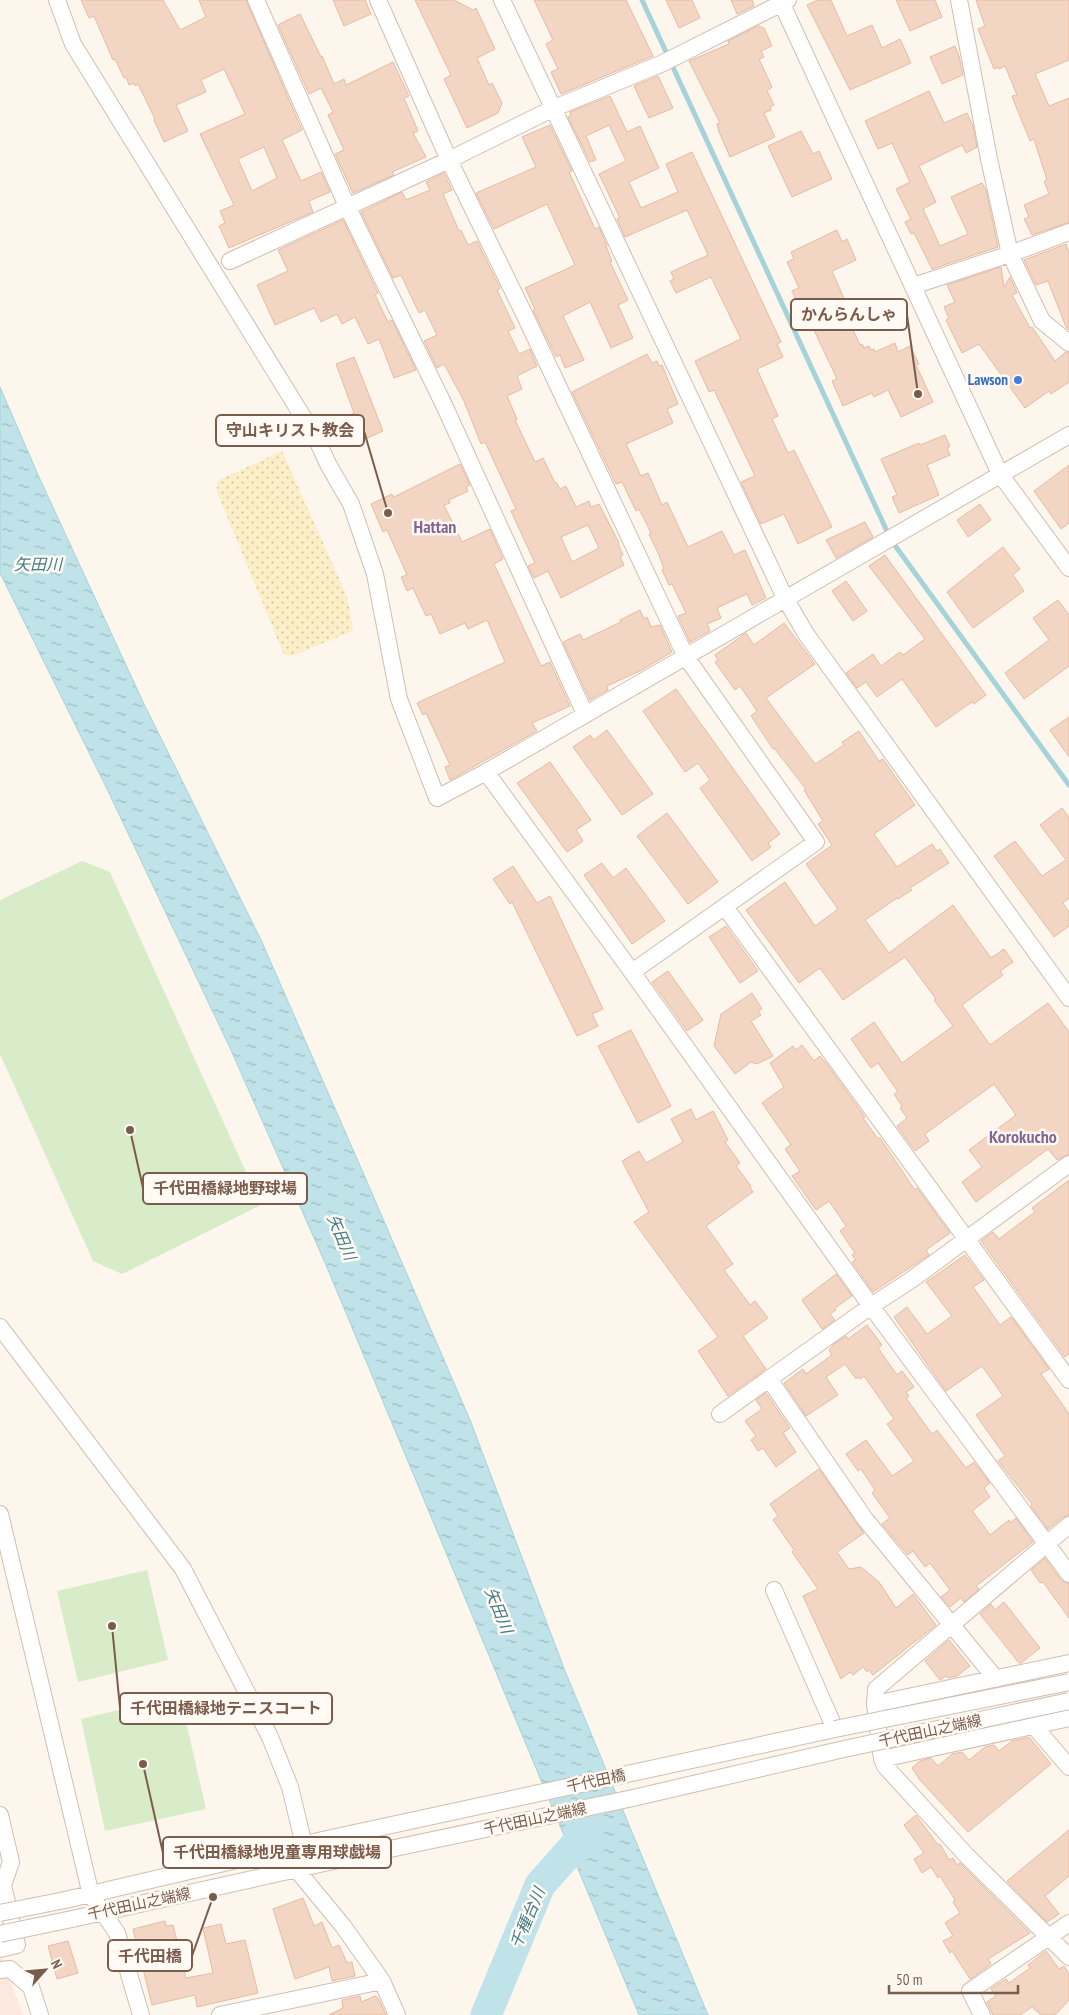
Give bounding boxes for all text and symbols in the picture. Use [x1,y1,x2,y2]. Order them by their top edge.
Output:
callout: かんらんしゃ [791,299,907,330]
text: かんらんしゃ [801,304,897,324]
place label: Lawson [968,370,1008,389]
marker: Lawson [1012,374,1024,386]
callout: 守山キリスト教会 [216,415,364,446]
text: 守山キリスト教会 [226,420,354,440]
district label: Hattan [414,515,456,538]
water label: 矢田川 [14,554,64,574]
district label: Korokucho [989,1125,1057,1148]
callout: 千代田橋緑地野球場 [143,1173,307,1204]
text: 千代田橋緑地野球場 [153,1178,297,1198]
water label: 矢田川 [323,1211,361,1265]
water label: 矢田川 [481,1584,518,1638]
callout: 千代田橋緑地テニスコート [120,1693,332,1724]
text: 千代田橋緑地テニスコート [130,1698,322,1718]
street label: 千代田山之端線 [877,1710,983,1751]
street label: 千代田橋 [565,1765,627,1796]
street label: 千代田山之端線 [482,1798,588,1839]
callout: 千代田橋緑地児童専用球戯場 [163,1837,391,1868]
text: 千代田橋緑地児童専用球戯場 [173,1842,381,1862]
street label: 千代田山之端線 [86,1883,192,1924]
water label: 千種台川 [505,1883,549,1951]
callout: 千代田橋 [108,1940,192,1971]
north arrow [20,1945,70,1995]
text: 千代田橋 [118,1946,182,1966]
text: N [47,1957,66,1972]
scale bar [889,1962,1018,1994]
text: 50 m [896,1970,922,1989]

